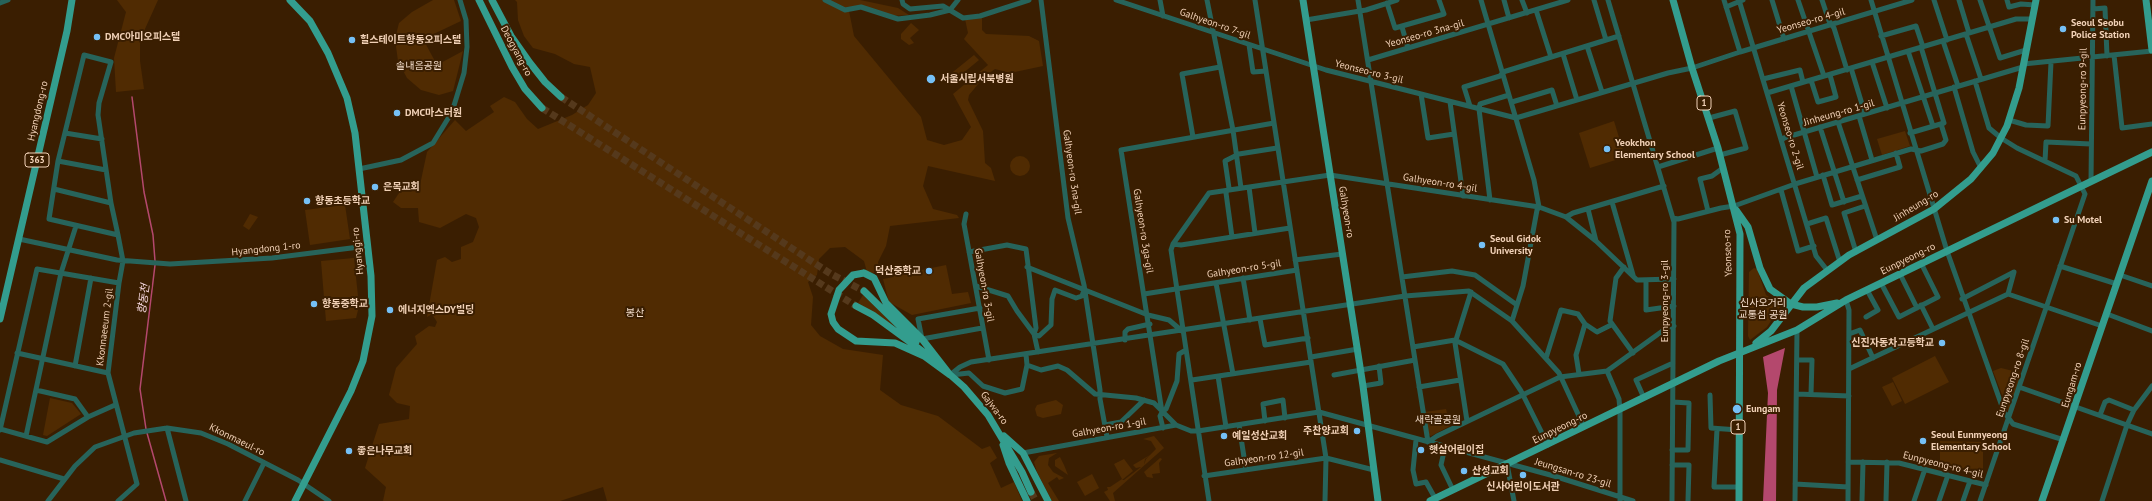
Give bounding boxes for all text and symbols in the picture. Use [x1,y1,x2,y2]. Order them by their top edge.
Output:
street label: Galhyeon-ro 7-gil [1178,6,1252,42]
street label: Yeonseo-ro 4-gil [1776,6,1846,36]
street label: Yeonseo-ro 3na-gil [1385,17,1465,51]
place label: Seoul Seobu Police Station [2071,17,2130,40]
street label: Deogyang-ro [498,24,534,78]
marker: Seoul Seobu Police Station [2058,24,2068,34]
place label: DMC아미오피스텔 [105,31,180,43]
marker: DMC아미오피스텔 [92,32,102,42]
place label: 힐스테이트향동오피스텔 [360,34,461,46]
marker: 힐스테이트향동오피스텔 [347,35,357,45]
street label: Eunpyeong-ro 9-gil [2076,48,2090,130]
street label: Yeonseo-ro 3-gil [1334,58,1404,86]
park label: 솔내음공원 [396,60,442,72]
marker: 서울시립서북병원 [925,73,937,85]
place label: 서울시립서북병원 [940,73,1014,85]
street label: Hyangdong-ro [25,80,51,142]
road number: 1 [1697,96,1711,110]
street label: Jinheung-ro 1-gil [1802,97,1876,129]
street label: Yeonseo-ro 2-gil [1774,101,1806,171]
place label: DMC마스터원 [405,107,462,119]
marker: DMC마스터원 [392,108,402,118]
street label: Galhyeon-ro 3na-gil [1060,129,1084,215]
place label: Yeokchon Elementary School [1615,137,1695,160]
marker: Yeokchon Elementary School [1602,144,1612,154]
road number: 363 [25,153,49,167]
street label: Galhyeon-ro 4-gil [1402,171,1478,195]
place label: 은목교회 [383,181,420,193]
marker: 은목교회 [370,182,380,192]
street label: Galhyeon-ro [1336,185,1356,239]
street label: Galhyeon-ro 3ga-gil [1130,188,1156,274]
street label: Jinheung-ro [1891,188,1941,224]
place label: 향동초등학교 [315,195,370,207]
marker: 향동초등학교 [302,196,312,206]
place label: Su Motel [2064,214,2102,226]
marker: Su Motel [2051,215,2061,225]
street label: Hyanggi-ro [350,227,366,275]
street label: Yeonseo-ro [1721,229,1735,277]
place label: Seoul Gidok University [1490,233,1541,256]
street label: Hyangdong 1-ro [231,239,301,259]
marker: Seoul Gidok University [1477,240,1487,250]
street label: Eunpyeong-ro [1879,241,1937,277]
street label: Galhyeon-ro 3-gil [972,247,996,323]
street label: Galhyeon-ro 5-gil [1206,257,1282,281]
street label: Eunpyeong-ro 3-gil [1659,260,1671,342]
place label: 덕산중학교 [875,265,921,277]
marker: 덕산중학교 [924,266,934,276]
water label: 향동천 [135,283,153,315]
street label: Kkonnaeeum 2-gil [94,287,116,367]
park label: 신사오거리 교통섬 공원 [1739,297,1787,320]
place label: 향동중학교 [322,298,368,310]
marker: 향동중학교 [309,299,319,309]
place label: 에너지엑스DY빌딩 [398,304,474,316]
marker: 에너지엑스DY빌딩 [385,305,395,315]
park label: 봉산 [626,307,644,319]
place label: 신진자동차고등학교 [1851,337,1934,349]
street label: Eunpyeong-ro 8-gil [1994,337,2032,419]
marker: 신진자동차고등학교 [1937,338,1947,348]
street label: Eungam-ro [2059,361,2085,409]
street label: Gajwa-ro [978,389,1010,427]
marker: Eungam [1731,403,1743,415]
place label: Eungam [1746,403,1780,415]
street label: Eunpyeong-ro [1531,410,1589,446]
park label: 새락골공원 [1415,414,1461,426]
street label: Galhyeon-ro 1-gil [1071,416,1147,440]
road number: 1 [1731,420,1745,434]
street label: Kkonmaeul-ro [207,421,267,459]
place label: 주찬양교회 [1303,425,1349,437]
marker: 주찬양교회 [1352,426,1362,436]
place label: Seoul Eunmyeong Elementary School [1931,429,2011,452]
place label: 예일성산교회 [1232,430,1287,442]
marker: 예일성산교회 [1219,431,1229,441]
marker: Seoul Eunmyeong Elementary School [1918,436,1928,446]
place label: 햇살어린이집 [1429,444,1484,456]
place label: 좋은나무교회 [357,445,412,457]
marker: 햇살어린이집 [1416,445,1426,455]
marker: 좋은나무교회 [344,446,354,456]
street label: Galhyeon-ro 12-gil [1223,446,1305,470]
street label: Eunpyeong-ro 4-gil [1902,449,1984,481]
street label: Jeungsan-ro 23-gil [1533,456,1613,490]
place label: 산성교회 [1472,465,1509,477]
marker: 산성교회 [1459,466,1469,476]
marker: 신사어린이도서관 [1518,470,1528,480]
place label: 신사어린이도서관 [1486,481,1560,493]

